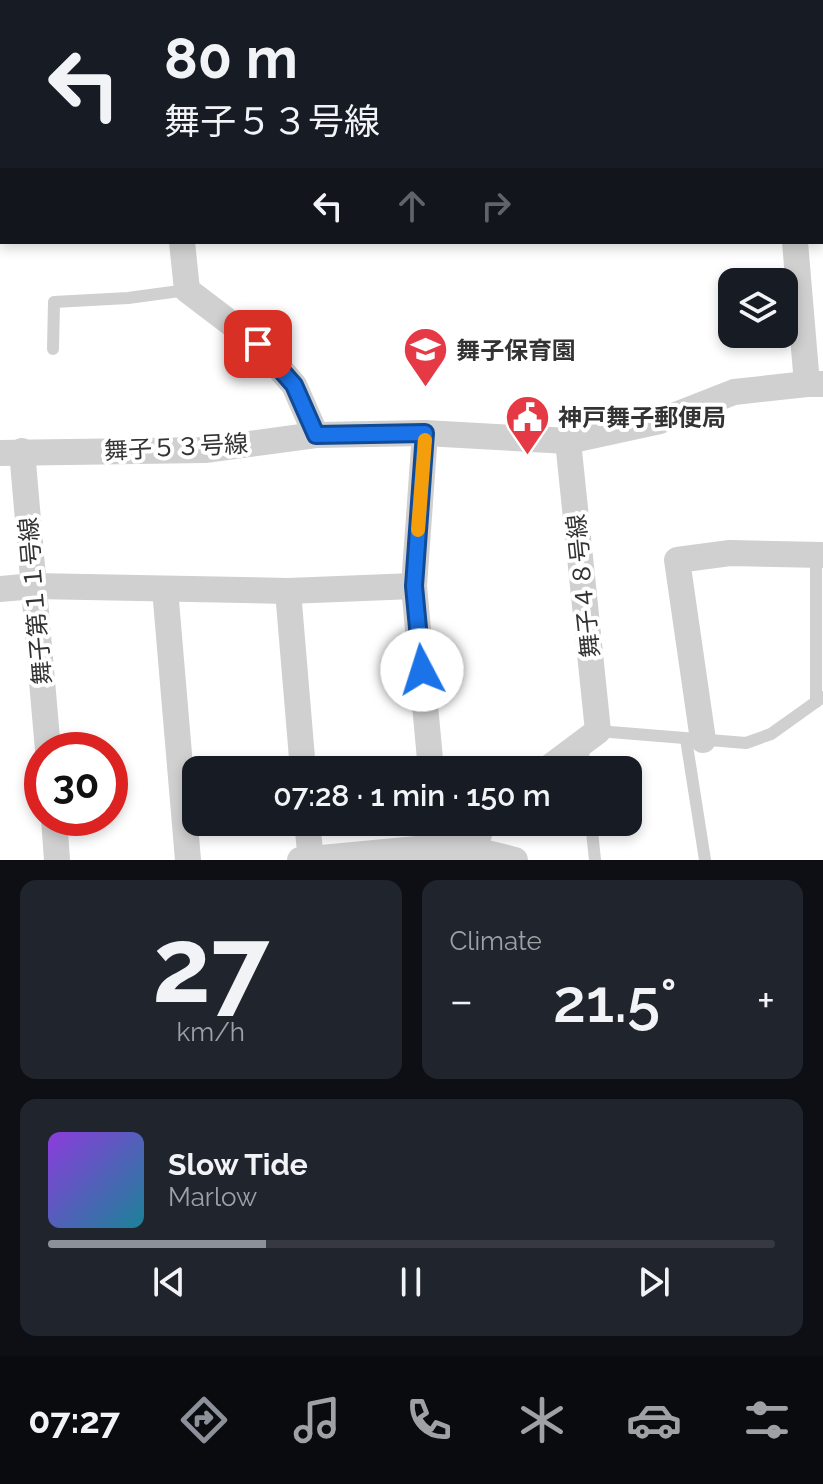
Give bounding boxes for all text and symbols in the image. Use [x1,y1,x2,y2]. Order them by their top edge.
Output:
text: 80 m [164,25,298,91]
icon: left [32,32,136,136]
text: 舞子５３号線 [164,100,380,142]
icon: left [306,184,350,228]
icon: ahead [390,184,434,228]
icon: right [474,184,518,228]
map controls [718,268,798,348]
button: layers [718,268,798,348]
pin [224,310,292,378]
icon: arrive [236,322,280,366]
school or university icon: 舞子保育園 [401,326,449,389]
place label: 舞子保育園 [456,336,576,365]
public building icon: 神戸舞子郵便局 [503,393,551,456]
place label: 神戸舞子郵便局 [558,403,726,432]
street label: 舞子５３号線 [103,429,249,465]
street label: 舞子４８号線 [561,513,605,659]
street label: 舞子第１１号線 [13,516,57,686]
position arrow [380,628,464,712]
speed limit sign: 30 [24,732,128,836]
text: 07:28 · 1 min · 150 m [273,778,551,813]
text: 27 [152,904,269,1026]
text: Climate [450,926,542,956]
text: 21.5° [553,966,677,1036]
text: − [450,975,473,1026]
text: + [757,975,775,1026]
text: km/h [176,1017,245,1047]
text: Slow Tide [168,1147,308,1182]
text: Marlow [168,1182,257,1212]
icon: previous [147,1260,191,1304]
icon: pause [389,1260,433,1304]
icon: next [632,1260,676,1304]
icon: directions [176,1392,232,1448]
icon: music [289,1392,345,1448]
icon: phone [401,1392,457,1448]
icon: climate [514,1392,570,1448]
icon: car [626,1392,682,1448]
icon: filters [739,1392,795,1448]
text: 07:27 [28,1399,120,1441]

